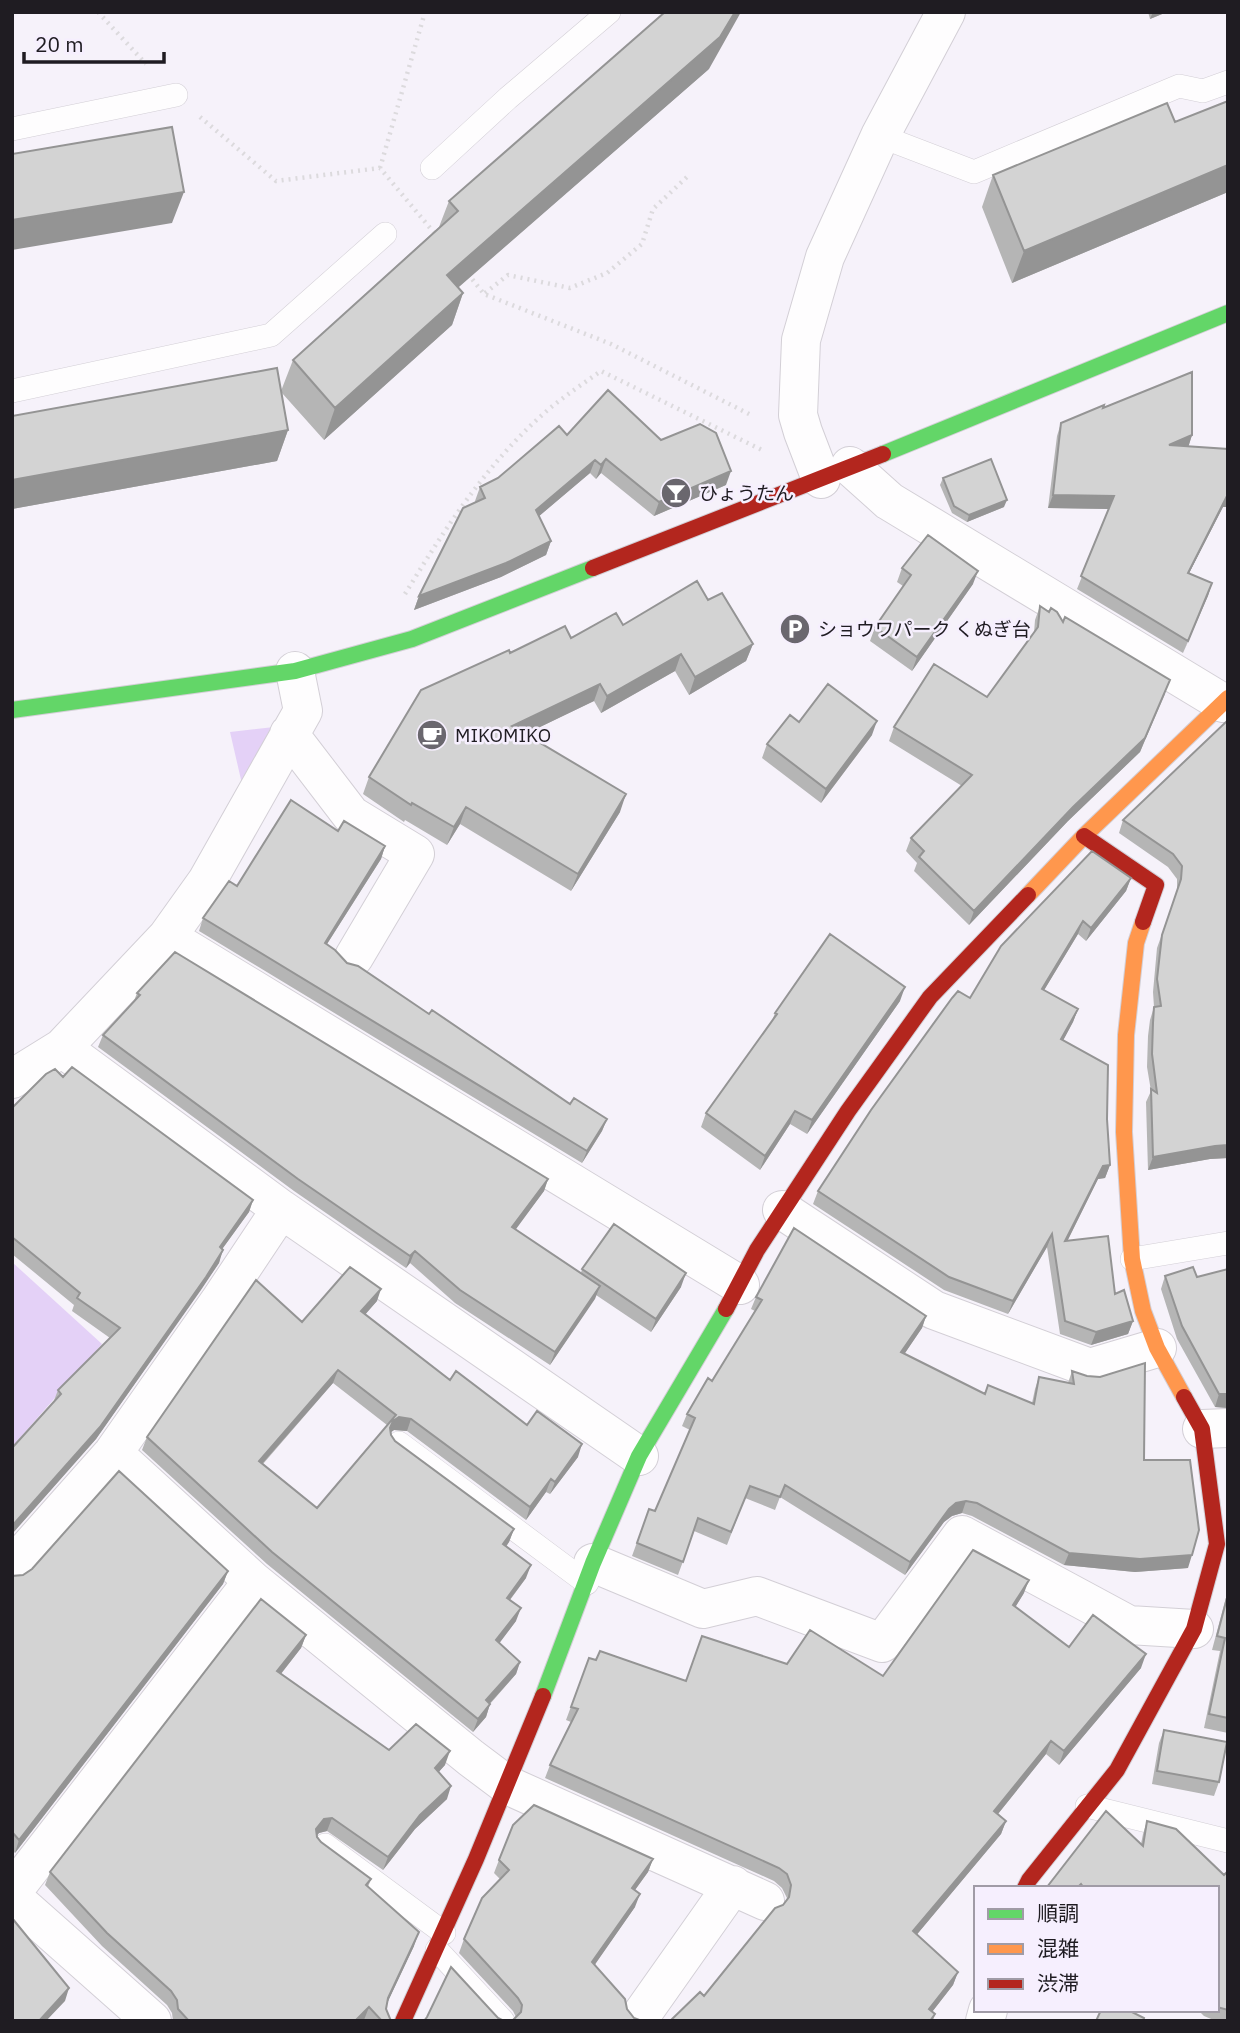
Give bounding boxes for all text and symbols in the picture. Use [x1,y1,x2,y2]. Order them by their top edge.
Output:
scale bar [24,21,164,65]
text: 20 m [35,30,84,58]
bar icon: ひょうたん [659,476,693,510]
place label: ひょうたん [699,481,794,505]
parking icon: ショウワパーク くぬぎ台 [778,612,812,646]
place label: ショウワパーク くぬぎ台 [818,617,1031,641]
cafe icon: MIKOMIKO [415,718,449,752]
place label: MIKOMIKO [455,723,551,747]
legend [974,1886,1219,2012]
text: 順調 [1037,1899,1079,1927]
text: 混雑 [1037,1934,1079,1962]
text: 渋滞 [1037,1969,1079,1997]

